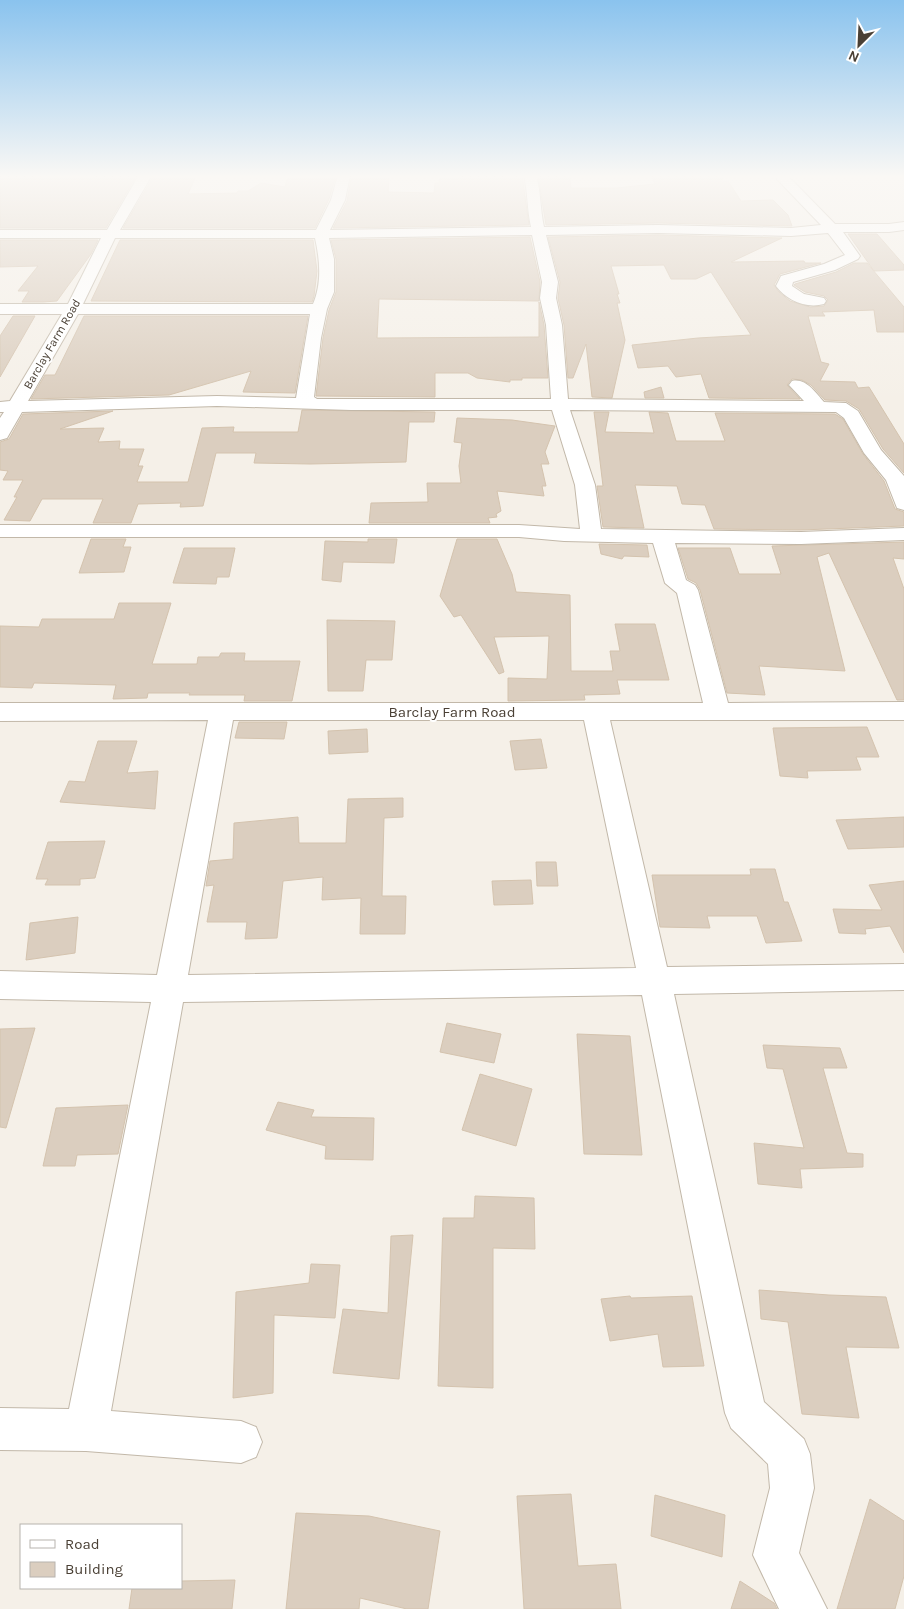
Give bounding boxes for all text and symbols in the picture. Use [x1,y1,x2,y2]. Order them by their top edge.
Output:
north arrow [834,20,884,70]
text: N [846,47,862,66]
street label: Barclay Farm Road [21,296,83,392]
street label: Barclay Farm Road [388,703,516,721]
legend [20,1524,182,1589]
text: Road [65,1535,100,1553]
text: Building [65,1560,123,1578]

